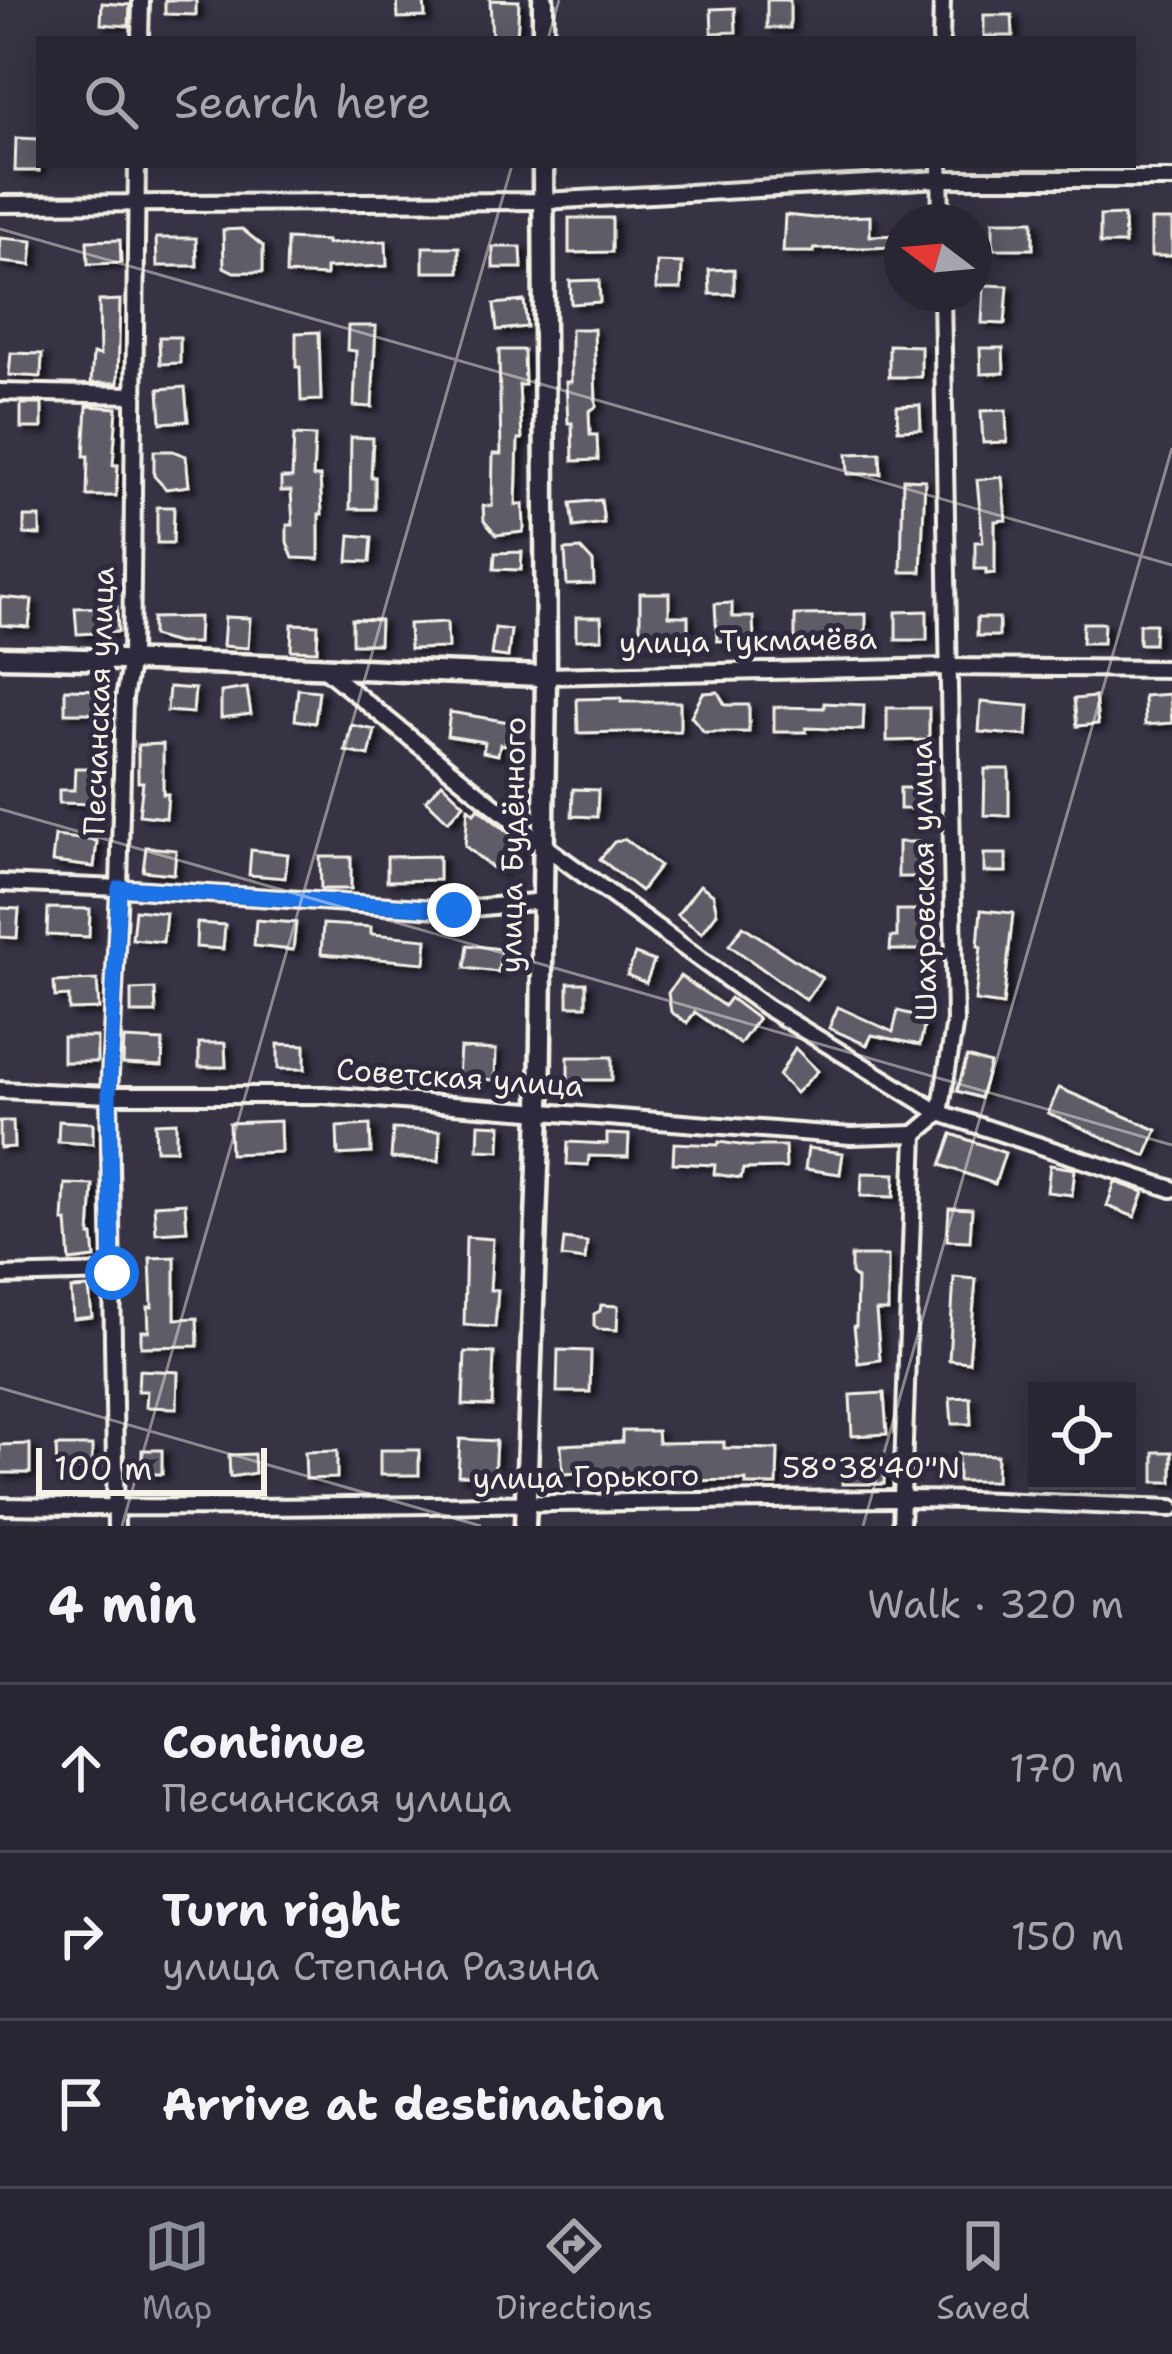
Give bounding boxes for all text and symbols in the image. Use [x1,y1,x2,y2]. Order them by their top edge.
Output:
search box [36,36,1136,168]
icon: search [78,69,144,135]
text: Search here [174,72,431,132]
north arrow [884,204,992,312]
street label: Песчанская улица [73,566,124,836]
street label: улица Тукмачёва [619,618,878,663]
street label: улица Будённого [490,716,535,973]
street label: Шахровская улица [901,740,946,1021]
route end [427,883,481,937]
street label: Советская улица [335,1048,586,1107]
route start [85,1246,139,1300]
map controls [1028,1382,1136,1490]
button: locate [1028,1382,1136,1490]
scale bar [36,1442,267,1495]
text: 100 m [54,1446,153,1491]
text: 58°38'40"N [782,1447,960,1488]
street label: улица Горького [472,1454,699,1499]
text: 4 min [48,1570,197,1638]
text: Walk · 320 m [867,1578,1124,1630]
text: Continue [162,1712,366,1772]
icon: ahead [48,1735,114,1801]
text: 170 m [1009,1742,1124,1794]
text: Песчанская улица [162,1772,512,1824]
text: Turn right [162,1880,401,1940]
icon: right [48,1903,114,1969]
text: 150 m [1011,1910,1124,1962]
text: улица Степана Разина [162,1940,599,1992]
icon: arrive [48,2071,114,2137]
text: Arrive at destination [162,2074,665,2134]
tab: Map [142,2213,212,2330]
tab: Directions [496,2213,653,2330]
tab: Saved [937,2213,1030,2330]

